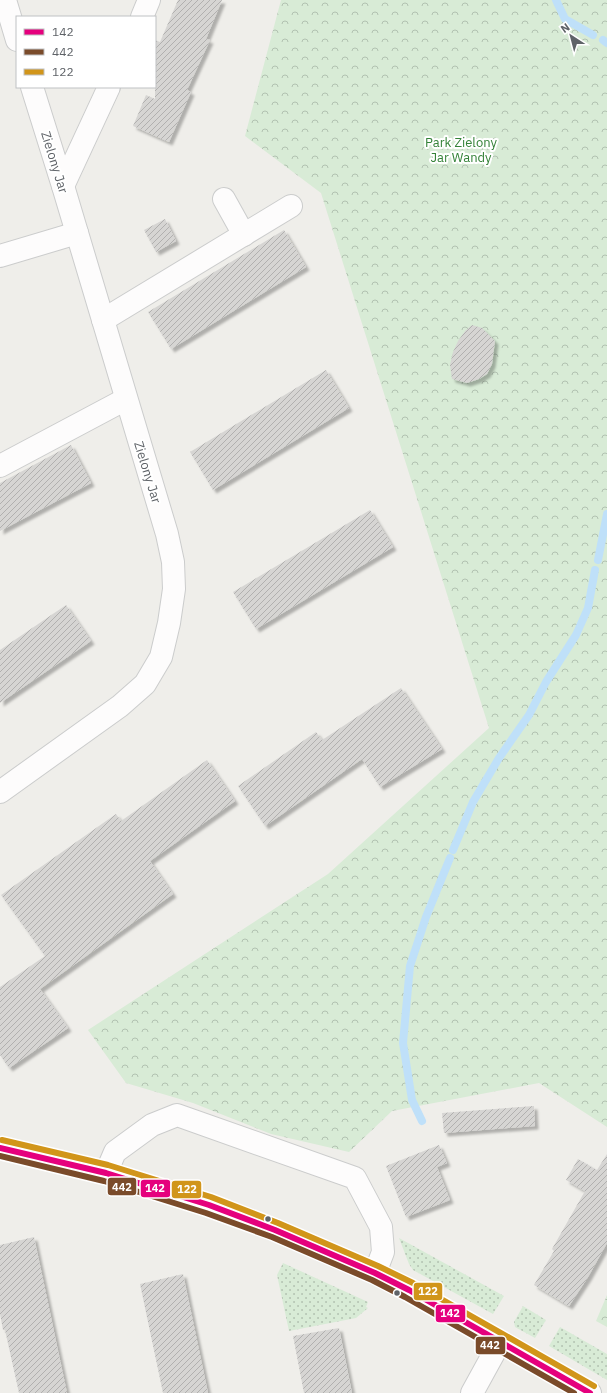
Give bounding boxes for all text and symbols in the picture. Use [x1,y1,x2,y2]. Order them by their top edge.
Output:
legend [16,16,156,88]
north arrow [551,16,591,56]
text: N [558,20,572,36]
text: 142 [52,24,74,39]
text: 442 [52,44,74,59]
text: 122 [52,64,74,79]
street label: Zielony Jar [37,129,72,195]
park label: Park Zielony Jar Wandy [425,134,497,166]
street label: Zielony Jar [130,439,165,505]
line badge: 442 [107,1177,137,1196]
line badge: 142 [140,1179,171,1198]
text: 442 [112,1180,132,1194]
line badge: 122 [171,1180,202,1199]
text: 142 [145,1181,165,1195]
text: 122 [177,1182,197,1196]
unlabelled marker [263,1214,273,1224]
line badge: 122 [413,1282,443,1301]
text: 122 [418,1284,438,1298]
unlabelled marker [392,1288,402,1298]
line badge: 142 [435,1304,466,1323]
text: 142 [440,1306,460,1320]
line badge: 442 [475,1336,506,1355]
text: 442 [480,1338,500,1352]

